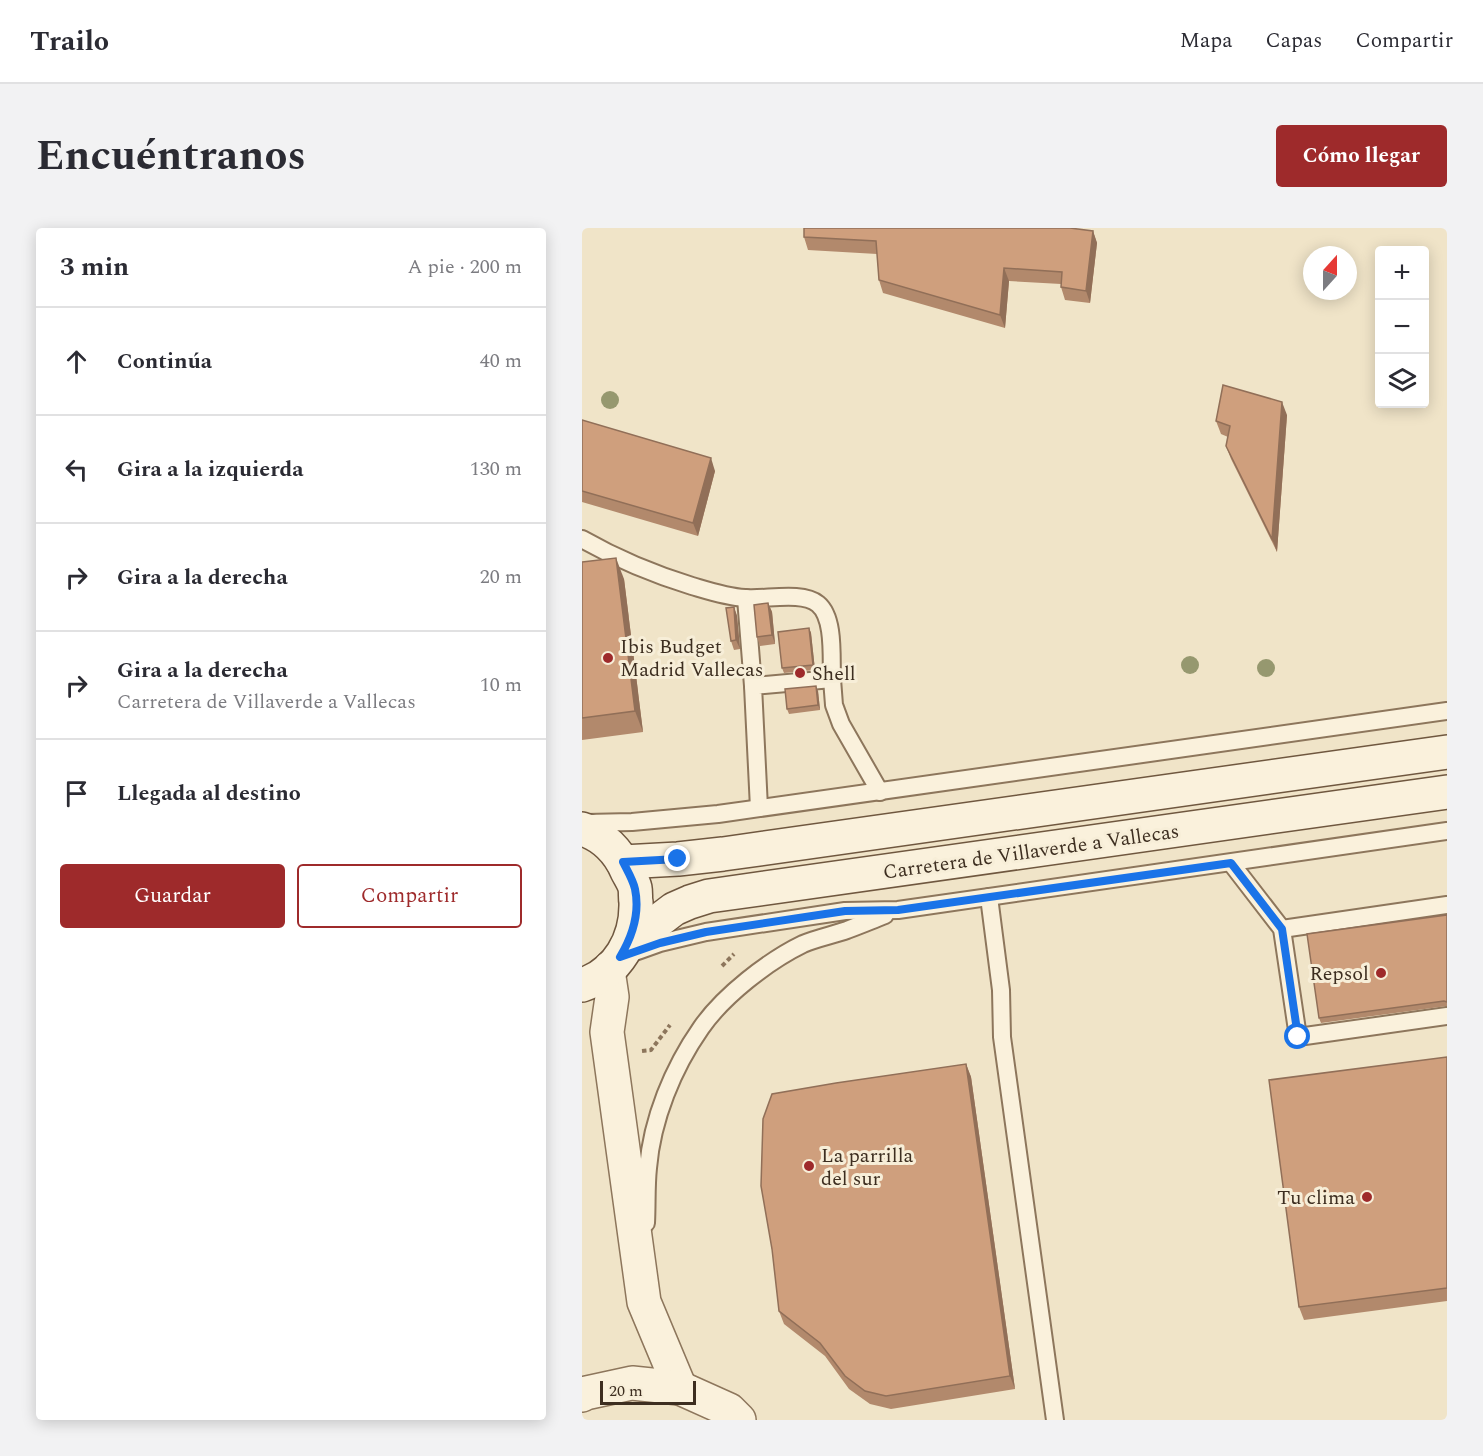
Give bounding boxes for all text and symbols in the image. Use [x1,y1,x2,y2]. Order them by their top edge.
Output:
text: Trailo [30,20,109,63]
text: Mapa [1180,25,1233,57]
text: Capas [1266,25,1322,57]
text: Compartir [1355,25,1453,57]
text: Encuéntranos [36,125,306,188]
button: Cómo llegar [1276,125,1447,187]
north arrow [1303,246,1357,300]
map controls [1375,246,1429,408]
button: + [1375,246,1429,300]
text: 3 min [60,247,129,287]
text: A pie · 200 m [408,252,522,282]
button: − [1375,300,1429,354]
icon: ahead [60,345,93,378]
text: Continúa [117,345,212,378]
text: 40 m [480,346,522,376]
button: layers [1375,354,1429,408]
icon: left [60,453,93,486]
text: Gira a la izquierda [117,453,304,486]
text: 130 m [470,454,522,484]
icon: right [60,561,93,594]
text: Gira a la derecha [117,561,288,594]
text: 20 m [480,562,522,592]
place label: Ibis Budget Madrid Vallecas [620,632,763,685]
marker: Ibis Budget Madrid Vallecas [601,651,615,665]
text: Gira a la derecha [117,654,288,687]
place label: Shell [812,659,856,689]
marker: Shell [793,666,807,680]
icon: right [60,669,93,702]
text: 10 m [480,670,522,700]
text: Carretera de Villaverde a Vallecas [117,687,416,717]
icon: arrive [60,777,93,810]
text: Llegada al destino [117,777,301,810]
street label: Carretera de Villaverde a Vallecas [881,816,1181,888]
route end [664,845,690,871]
button: Guardar [60,864,285,928]
button: Compartir [297,864,522,928]
place label: Repsol [1309,959,1369,989]
marker: Repsol [1374,966,1388,980]
route start [1284,1023,1310,1049]
place label: La parrilla del sur [821,1141,914,1194]
marker: La parrilla del sur [802,1159,816,1173]
place label: Tu clima [1277,1183,1355,1213]
marker: Tu clima [1360,1190,1374,1204]
scale bar [600,1378,696,1406]
text: 20 m [609,1379,643,1403]

